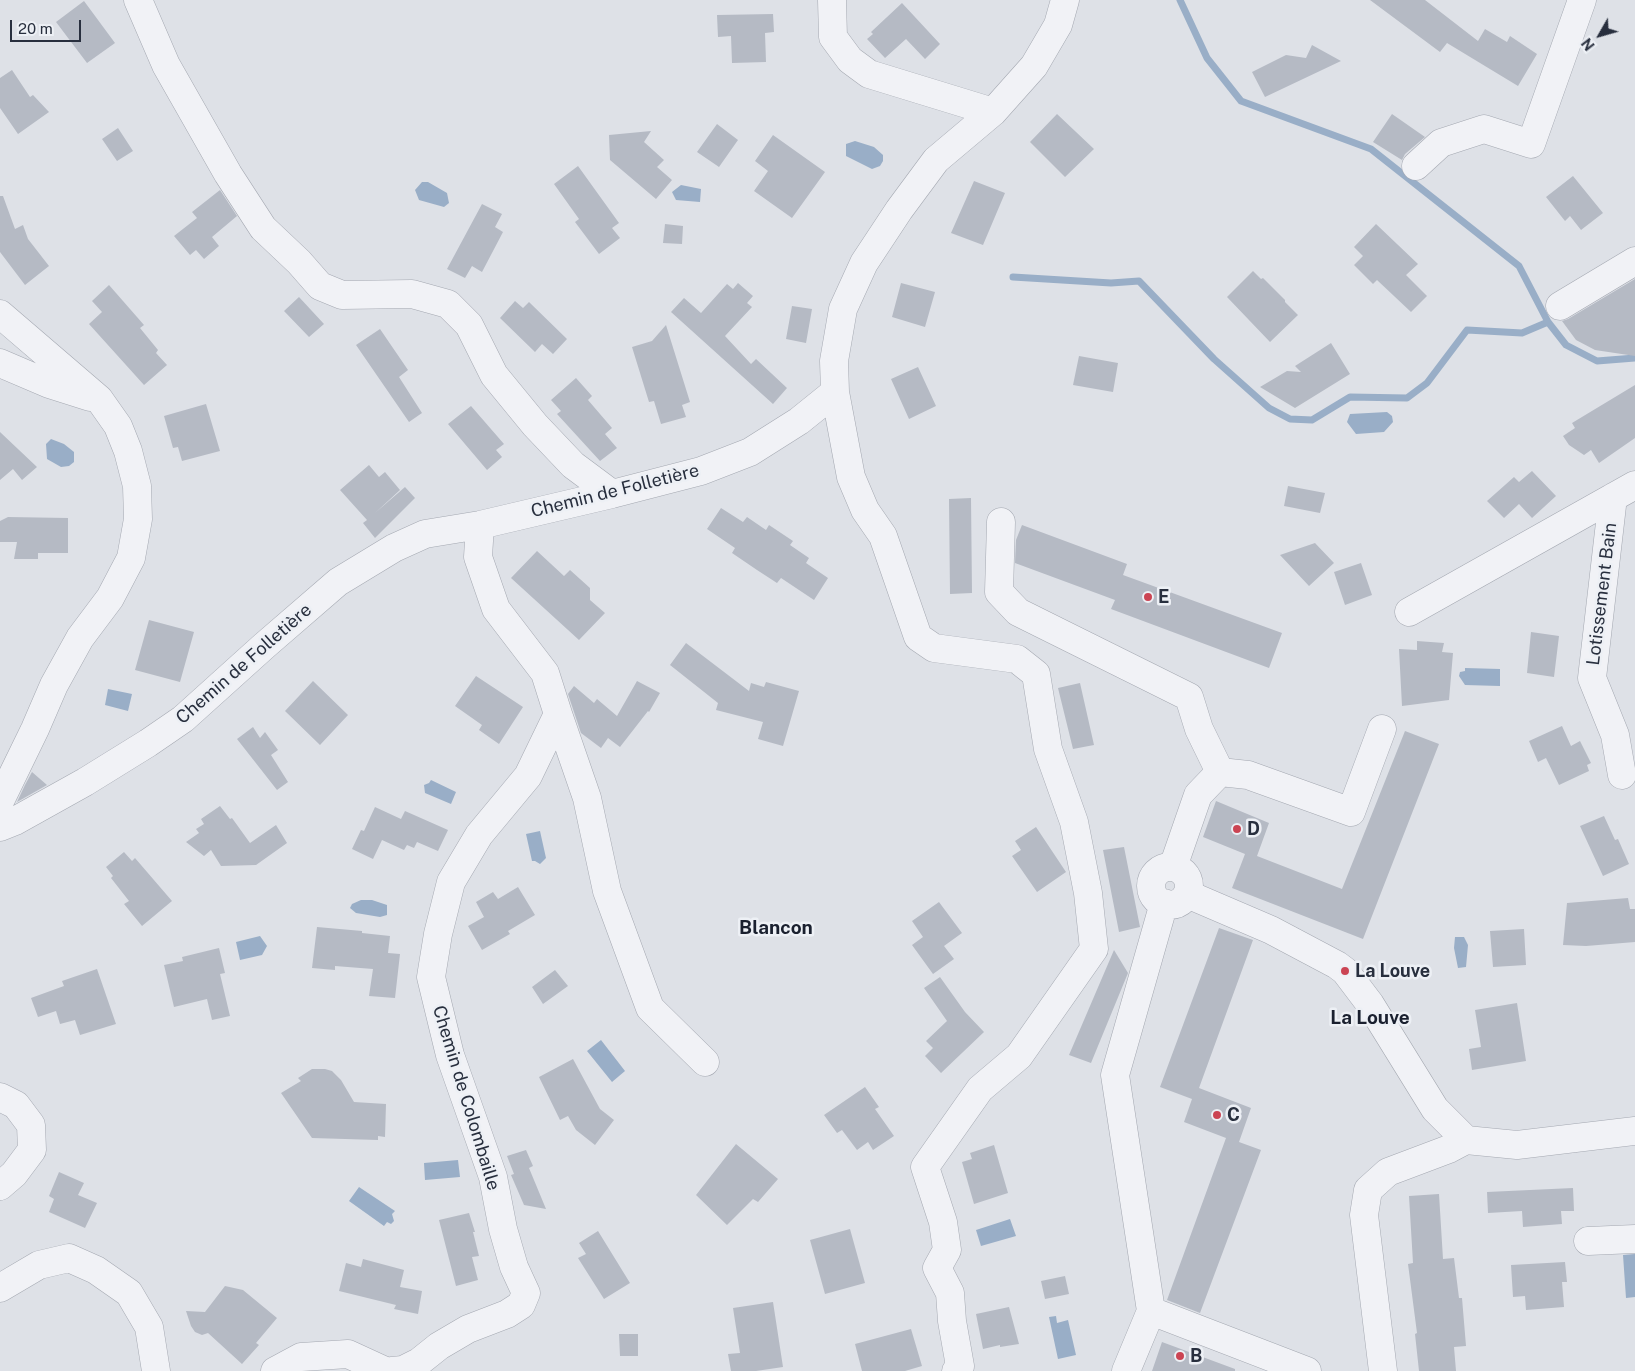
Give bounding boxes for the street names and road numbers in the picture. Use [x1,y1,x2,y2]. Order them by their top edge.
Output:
street label: Chemin de Folletière [529,460,701,522]
street label: Lotissement Bain [1583,521,1621,667]
street label: Chemin de Folletière [172,599,316,729]
street label: Chemin de Colombaille [428,1003,504,1193]

